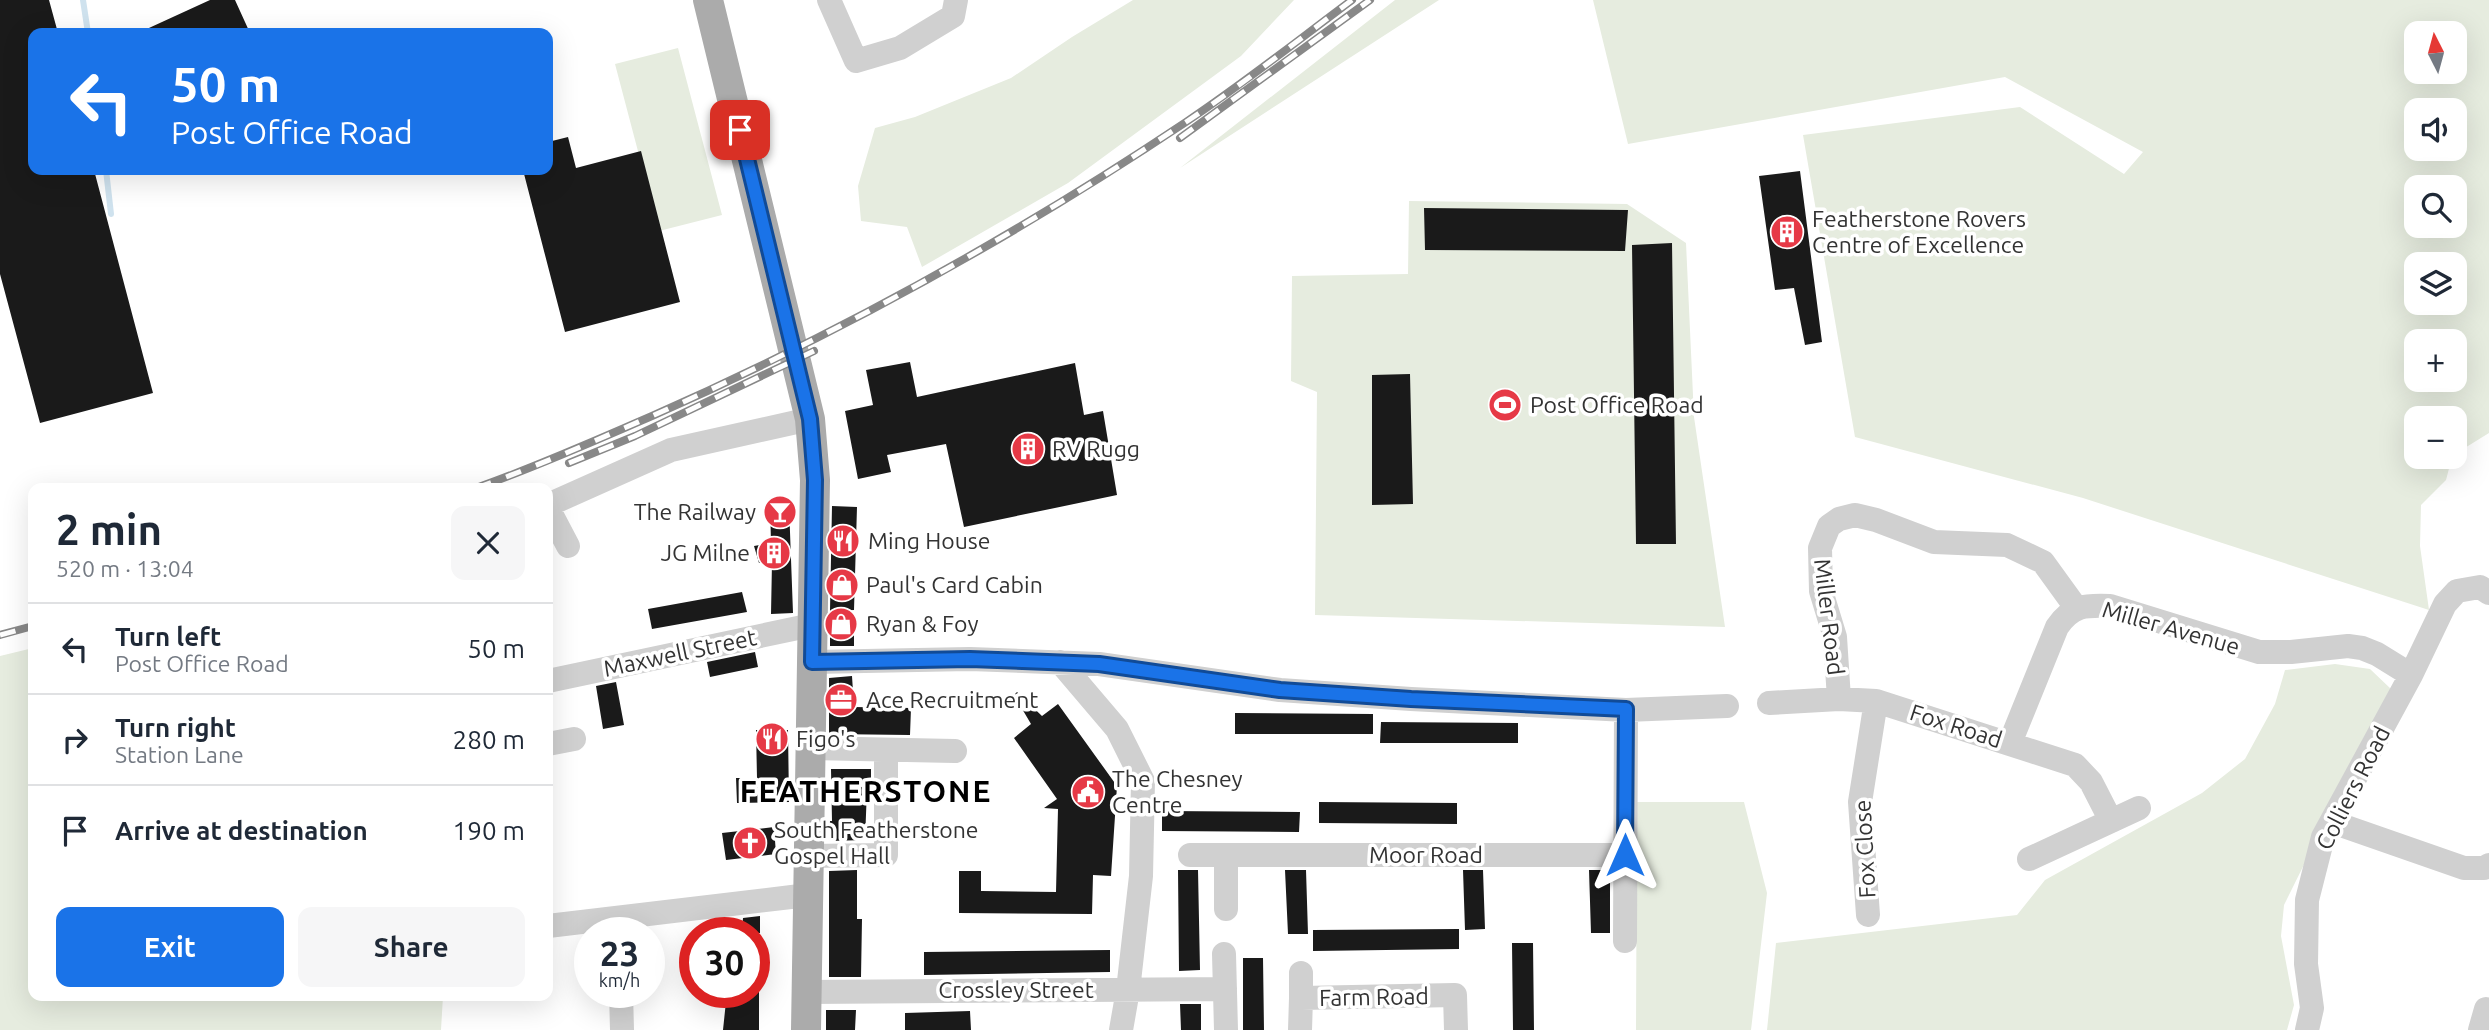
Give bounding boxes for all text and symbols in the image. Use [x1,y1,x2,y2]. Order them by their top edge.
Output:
north arrow [2404,21,2468,84]
map controls [2404,21,2467,469]
icon: left [56,56,147,147]
text: 50 m [171,56,280,111]
button: sound [2404,98,2467,161]
pin [710,100,770,160]
icon: arrive [721,111,759,149]
text: Post Office Road [171,114,413,150]
button: search [2404,175,2467,238]
place label: Featherstone Rovers Centre of Excellence [1812,206,2026,257]
building icon: Featherstone Rovers Centre of Excellence [1768,213,1806,251]
button: layers [2404,252,2467,315]
button: + [2404,329,2467,392]
sports icon: Post Office Road [1486,386,1524,424]
place label: Post Office Road [1530,392,1704,417]
button: − [2404,406,2467,469]
building icon: RV Rugg [1009,430,1047,468]
place label: RV Rugg [1052,436,1140,461]
bar icon: The Railway [761,493,799,531]
place label: The Railway [634,499,756,524]
text: 2 min [56,506,162,553]
button: close [451,506,525,580]
restaurant icon: Ming House [824,522,862,560]
place label: Ming House [868,528,991,553]
building icon: JG Milne [755,534,793,572]
place label: JG Milne [661,540,750,565]
text: 520 m · 13:04 [56,556,194,581]
street label: Miller Road [1810,557,1849,677]
shop icon: Paul's Card Cabin [823,566,861,604]
place label: Paul's Card Cabin [866,572,1043,597]
street label: Miller Avenue [2100,596,2243,659]
shop icon: Ryan & Foy [822,605,860,643]
place label: Ryan & Foy [866,611,979,636]
text: Turn left [115,622,221,651]
street label: Maxwell Street [601,624,759,681]
icon: left [56,630,94,668]
text: 50 m [467,634,525,663]
text: Post Office Road [115,651,289,676]
office icon: Ace Recruitment [822,681,860,719]
place label: Ace Recruitment [866,687,1038,712]
street label: Fox Road [1907,699,2005,752]
text: Turn right [115,713,236,742]
restaurant icon: Figo's [753,720,791,758]
icon: right [56,721,94,759]
street label: Colliers Road [2311,722,2394,854]
text: 280 m [453,725,525,754]
place label: Figo's [796,726,855,751]
text: Station Lane [115,742,244,767]
place label: The Chesney Centre [1112,766,1243,817]
public building icon: The Chesney Centre [1069,773,1107,811]
district label: FEATHERSTONE [740,774,992,808]
street label: Fox Close [1849,799,1880,899]
icon: arrive [56,812,94,850]
text: Arrive at destination [115,816,368,845]
text: 190 m [453,816,525,845]
place label: South Featherstone Gospel Hall [774,817,979,868]
position arrow [1588,818,1662,892]
church icon: South Featherstone Gospel Hall [731,824,769,862]
street label: Moor Road [1369,842,1483,867]
button: Exit [56,907,284,987]
button: Share [298,907,525,987]
speed limit sign: 30 [679,917,770,1008]
text: 23 [600,933,639,973]
text: km/h [599,970,640,990]
street label: Crossley Street [938,977,1094,1002]
street label: Farm Road [1319,983,1429,1010]

